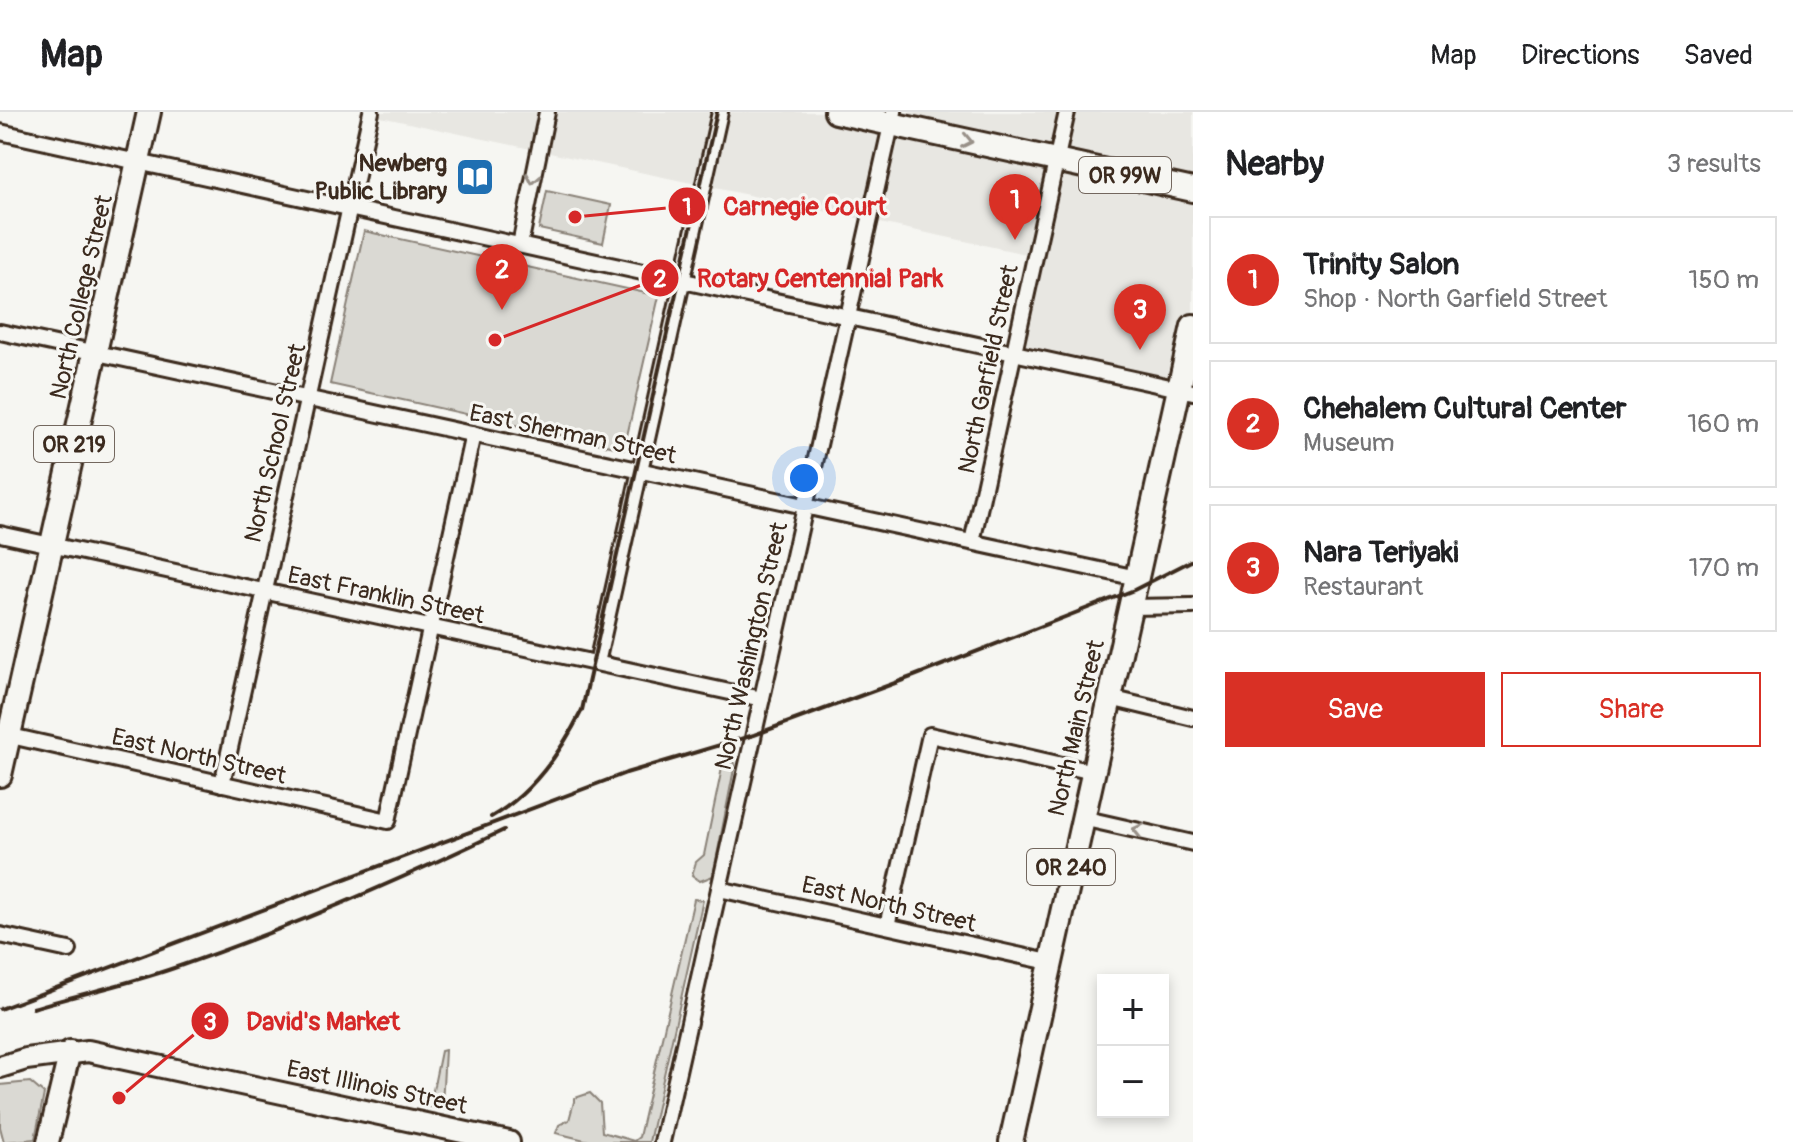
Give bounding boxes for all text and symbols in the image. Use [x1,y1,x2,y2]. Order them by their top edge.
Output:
text: Map [40,31,103,79]
text: Map [1430,38,1477,73]
text: Directions [1521,38,1640,73]
text: Saved [1684,38,1753,73]
one-way arrow [960,131,974,148]
text: Nearby [1225,143,1324,186]
text: 3 results [1667,148,1761,180]
place label: Newberg Public Library [314,149,448,206]
library icon: Newberg Public Library [454,156,496,198]
road number: OR 99W [1079,157,1171,193]
one-way arrow [526,172,543,185]
pin: 1 [989,174,1041,240]
callout: Carnegie Court [667,181,903,231]
text: Carnegie Court [723,191,887,223]
street label: North College Street [44,192,119,402]
text: 1 [682,193,692,222]
pin: 2 [476,244,528,310]
text: Trinity Salon [1303,246,1460,283]
callout: Rotary Centennial Park [640,253,959,303]
street label: North Garfield Street [952,262,1025,476]
text: Rotary Centennial Park [697,263,944,295]
text: 1 [1248,264,1258,296]
text: 150 m [1688,264,1759,296]
text: 2 [653,265,667,294]
text: Shop · North Garfield Street [1303,283,1607,315]
pin: 3 [1114,284,1166,350]
street label: North School Street [239,341,313,545]
text: Chehalem Cultural Center [1303,390,1626,427]
street label: East Sherman Street [467,398,679,471]
text: 2 [1246,408,1260,440]
text: 160 m [1687,408,1759,440]
road number: OR 219 [34,426,114,462]
text: Museum [1303,427,1395,459]
your location [784,458,824,498]
street label: North Washington Street [709,519,794,773]
text: Nara Teriyaki [1303,534,1459,571]
text: 3 [1246,552,1260,584]
text: 170 m [1689,552,1759,584]
street label: East Franklin Street [285,561,487,631]
text: Restaurant [1303,571,1423,603]
street label: North Main Street [1042,637,1111,819]
button: Save [1225,672,1485,747]
button: Share [1501,672,1761,747]
street label: East North Street [109,722,289,791]
one-way arrow [1131,822,1145,839]
road number: OR 240 [1027,849,1115,885]
street label: East North Street [799,870,979,939]
map controls [1097,974,1169,1118]
button: + [1097,974,1169,1046]
callout: David's Market [190,996,416,1046]
text: David's Market [246,1006,401,1038]
text: 3 [203,1008,217,1037]
button: − [1097,1046,1169,1118]
street label: East Illinois Street [284,1054,470,1121]

